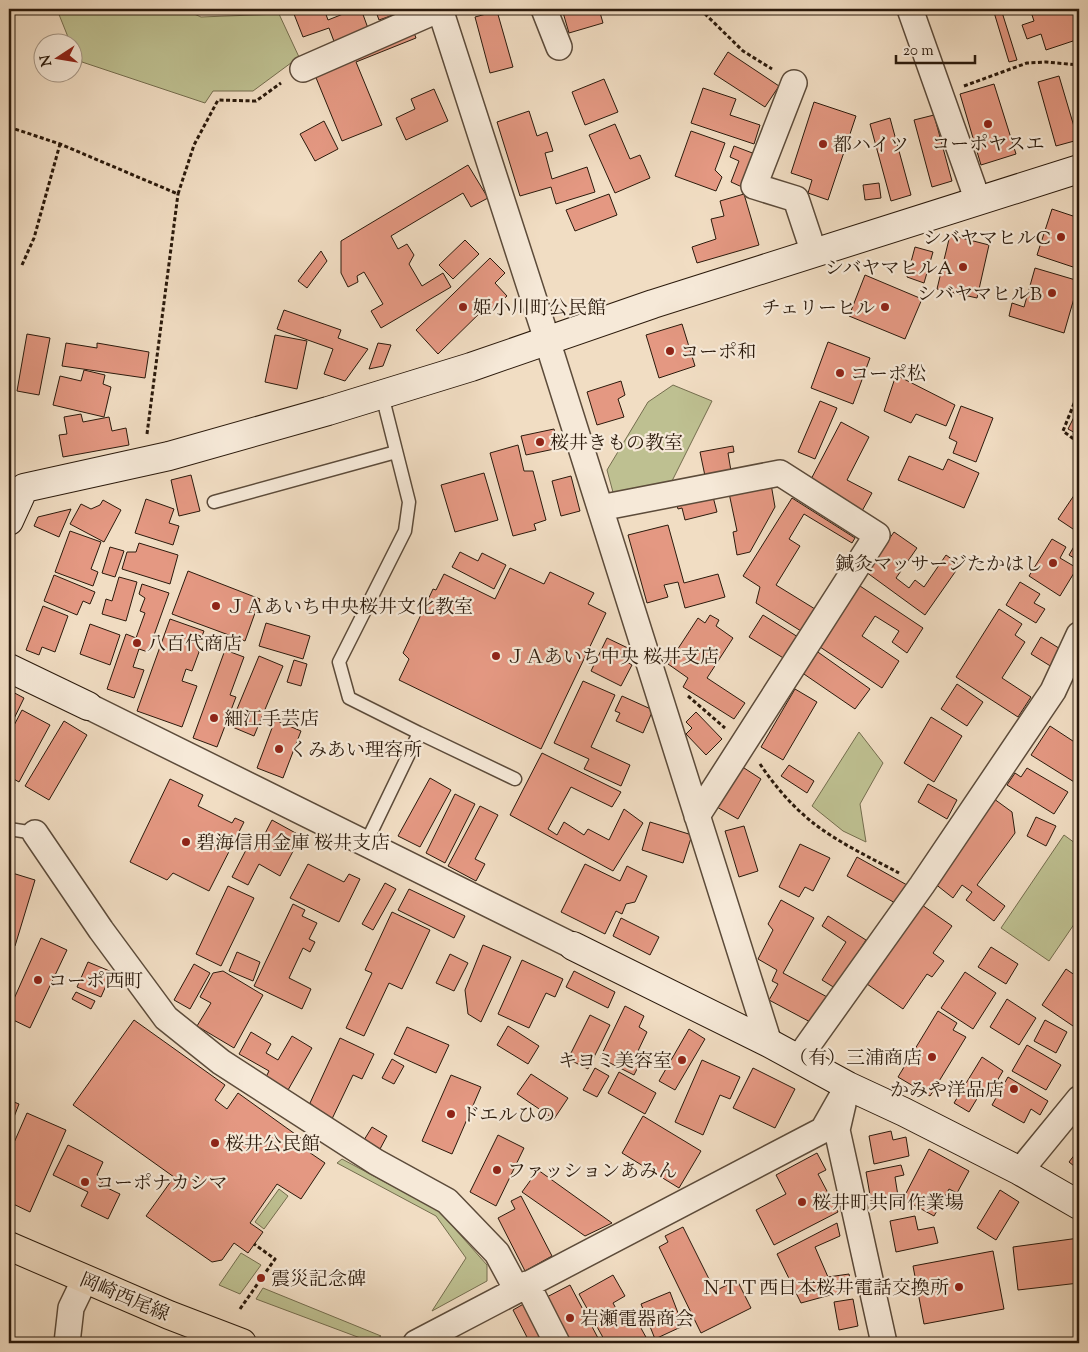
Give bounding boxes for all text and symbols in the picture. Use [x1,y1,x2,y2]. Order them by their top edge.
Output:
north arrow [32,32,82,82]
scale bar [896,32,974,64]
text: 20 m [903,41,934,62]
text: N [36,53,58,68]
marker: コーポヤスエ [982,118,994,130]
place label: コーポヤスエ [931,132,1045,159]
place label: 都ハイツ [833,133,909,160]
marker: 都ハイツ [817,138,829,150]
place label: シバヤマヒルC [923,226,1051,253]
marker: シバヤマヒルC [1055,231,1067,243]
place label: シバヤマヒルA [825,256,954,283]
marker: シバヤマヒルA [957,261,969,273]
place label: シバヤマヒルB [917,282,1042,309]
marker: シバヤマヒルB [1046,287,1058,299]
place label: 姫小川町公民館 [473,296,606,323]
place label: チェリーヒル [762,296,875,323]
marker: 姫小川町公民館 [457,301,469,313]
marker: チェリーヒル [879,301,891,313]
place label: コーポ和 [680,340,756,367]
marker: コーポ和 [664,345,676,357]
place label: コーポ松 [850,362,926,389]
marker: コーポ松 [834,367,846,379]
place label: 桜井きもの教室 [550,431,683,458]
marker: 桜井きもの教室 [534,436,546,448]
place label: 鍼灸マッサージたかはし [835,552,1043,579]
marker: 鍼灸マッサージたかはし [1047,557,1059,569]
place label: ＪＡあいち中央桜井文化教室 [226,595,473,622]
marker: ＪＡあいち中央桜井文化教室 [210,600,222,612]
place label: 八百代商店 [147,632,242,659]
marker: 八百代商店 [131,637,143,649]
place label: ＪＡあいち中央 桜井支店 [506,645,719,672]
marker: ＪＡあいち中央 桜井支店 [490,650,502,662]
place label: 細江手芸店 [224,707,319,734]
marker: 細江手芸店 [208,712,220,724]
place label: くみあい理容所 [289,738,422,765]
marker: くみあい理容所 [273,743,285,755]
place label: 碧海信用金庫 桜井支店 [196,831,390,858]
marker: 碧海信用金庫 桜井支店 [180,836,192,848]
place label: コーポ西町 [48,969,143,996]
marker: コーポ西町 [32,974,44,986]
place label: （有）三浦商店 [789,1046,922,1073]
place label: キヨミ美容室 [558,1049,672,1076]
marker: （有）三浦商店 [926,1051,938,1063]
marker: キヨミ美容室 [676,1054,688,1066]
place label: かみや洋品店 [890,1078,1004,1105]
marker: かみや洋品店 [1008,1083,1020,1095]
place label: ドエルひの [461,1103,555,1130]
marker: ドエルひの [445,1108,457,1120]
place label: 桜井公民館 [225,1132,320,1159]
marker: 桜井公民館 [209,1137,221,1149]
place label: ファッションあみん [507,1159,677,1186]
marker: ファッションあみん [491,1164,503,1176]
place label: コーポナカシマ [95,1171,228,1198]
marker: コーポナカシマ [79,1176,91,1188]
place label: 桜井町共同作業場 [812,1191,964,1218]
marker: 桜井町共同作業場 [796,1196,808,1208]
street label: 岡崎西尾線 [75,1267,173,1329]
place label: 震災記念碑 [271,1267,366,1294]
marker: 震災記念碑 [255,1272,267,1284]
place label: ＮＴＴ西日本桜井電話交換所 [702,1276,949,1303]
marker: ＮＴＴ西日本桜井電話交換所 [953,1281,965,1293]
place label: 岩瀬電器商会 [580,1307,694,1334]
marker: 岩瀬電器商会 [564,1312,576,1324]

